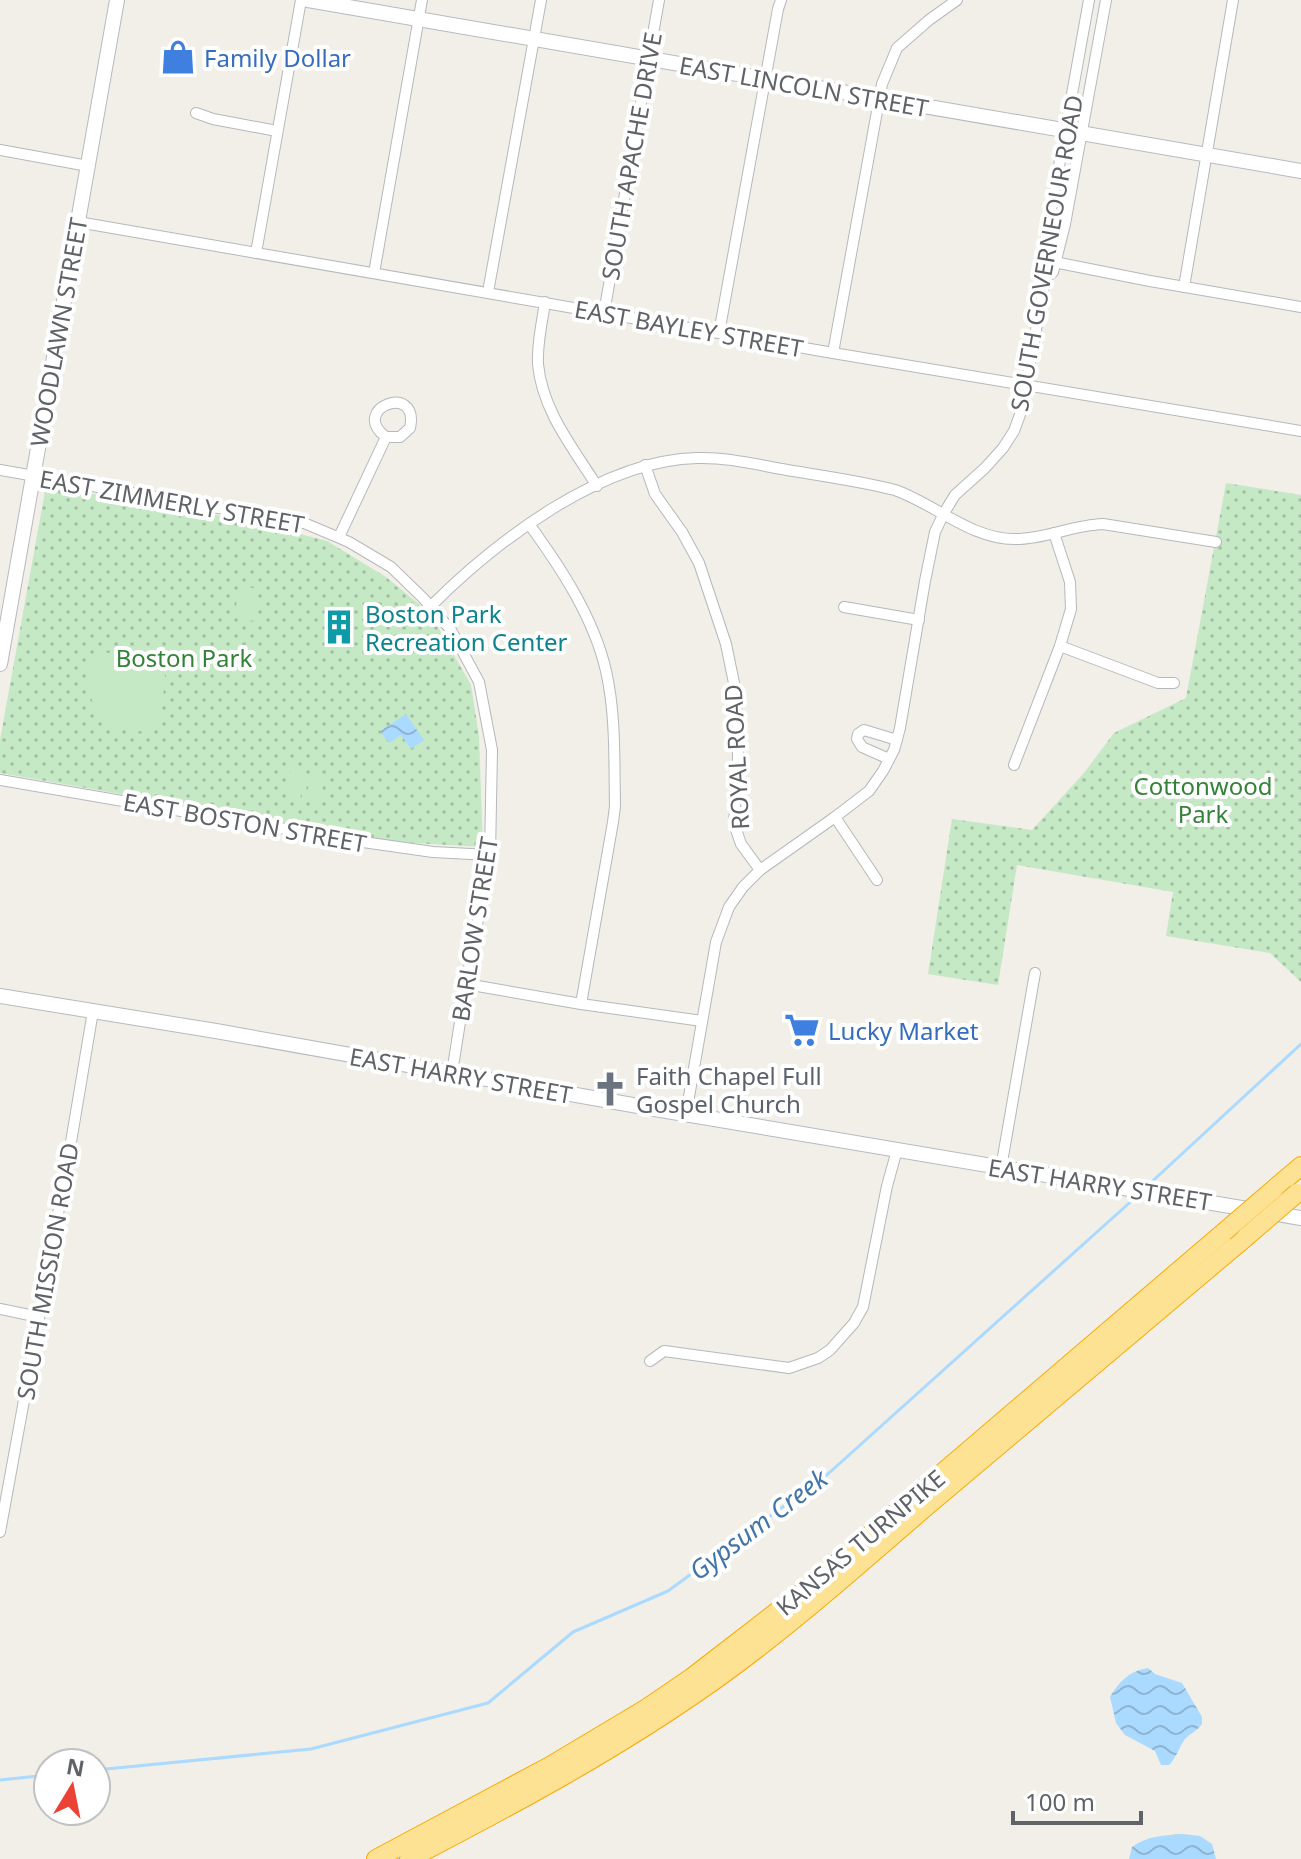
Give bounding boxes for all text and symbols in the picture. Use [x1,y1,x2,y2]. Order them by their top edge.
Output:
street label: SOUTH APACHE DRIVE [593,29,669,283]
shop icon: Family Dollar [159,38,197,76]
place label: Family Dollar [204,41,351,74]
street label: EAST LINCOLN STREET [677,48,932,124]
street label: SOUTH GOVERNEOUR ROAD [1002,92,1090,414]
street label: WOODLAWN STREET [22,214,95,449]
street label: EAST BAYLEY STREET [572,292,807,364]
street label: EAST ZIMMERLY STREET [37,461,308,541]
place label: Boston Park Recreation Center [365,597,568,658]
building icon: Boston Park Recreation Center [320,608,358,646]
park label: Boston Park [116,641,252,674]
street label: ROYAL ROAD [716,683,756,831]
park label: Cottonwood Park [1133,769,1273,830]
street label: EAST BOSTON STREET [121,784,370,860]
street label: BARLOW STREET [443,834,505,1024]
supermarket icon: Lucky Market [783,1011,821,1049]
place label: Lucky Market [828,1014,979,1047]
street label: EAST HARRY STREET [347,1039,576,1111]
place label: Faith Chapel Full Gospel Church [636,1059,822,1120]
church icon: Faith Chapel Full Gospel Church [591,1070,629,1108]
street label: SOUTH MISSION ROAD [8,1140,86,1402]
street label: EAST HARRY STREET [986,1150,1215,1218]
water label: Gypsum Creek [681,1459,835,1588]
street label: KANSAS TURNPIKE [768,1461,952,1623]
north arrow [32,1747,112,1827]
text: N [64,1750,87,1783]
scale bar [1013,1775,1141,1825]
text: 100 m [1025,1785,1095,1818]

